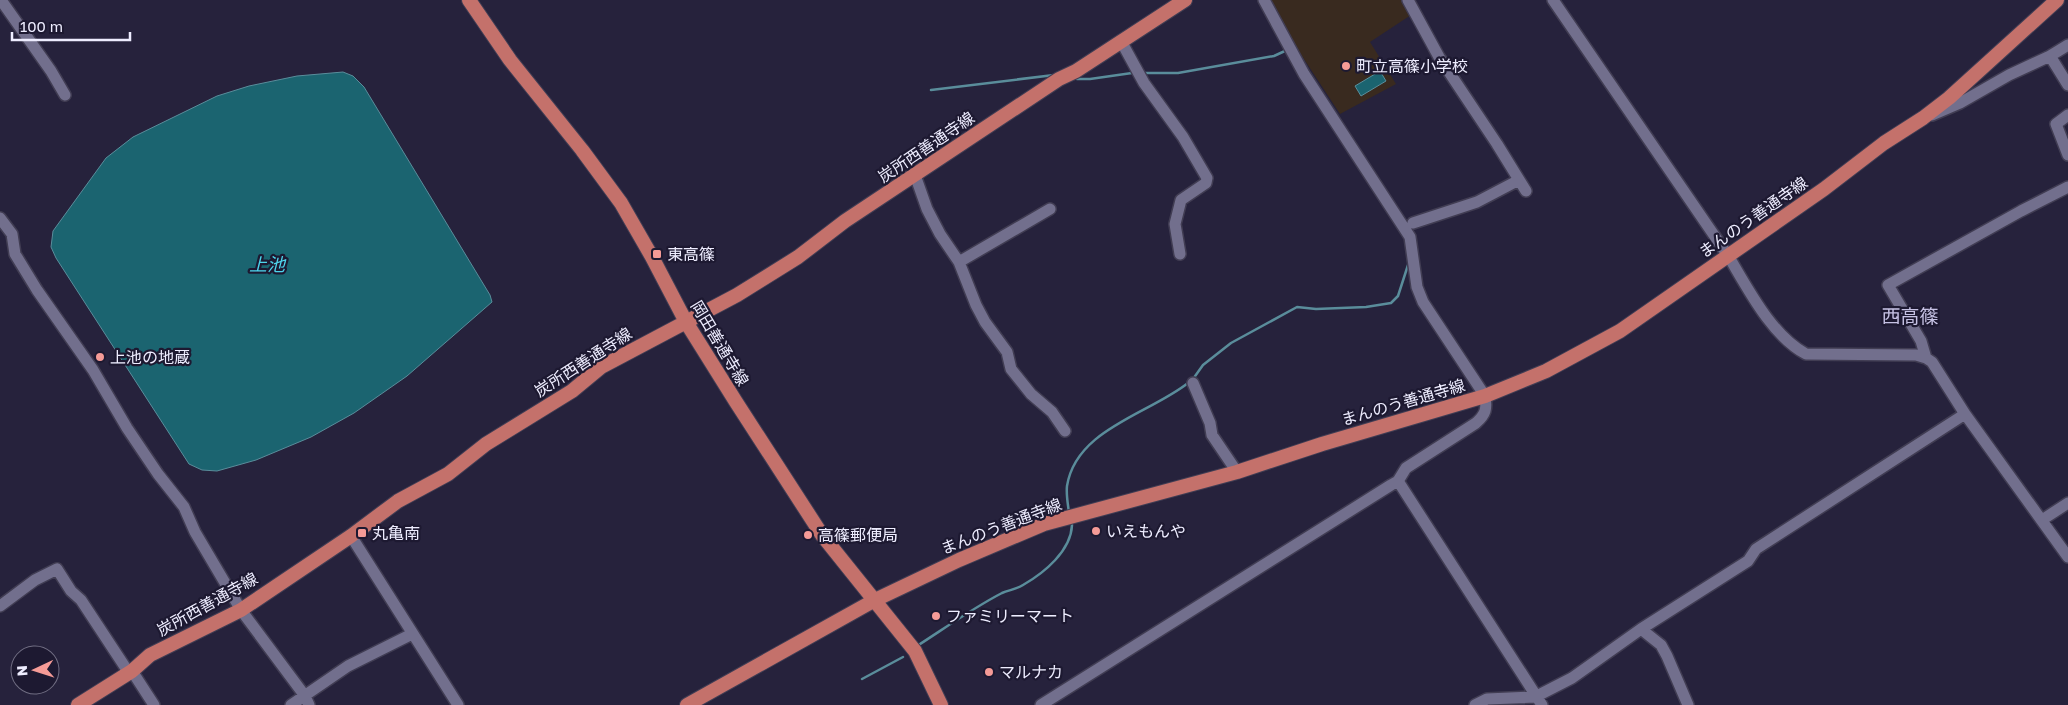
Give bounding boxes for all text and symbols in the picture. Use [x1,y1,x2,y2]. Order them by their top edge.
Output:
scale bar [12,10,130,42]
text: 100 m [20,17,63,35]
place label: 町立高篠小学校 [1356,56,1468,76]
marker: 町立高篠小学校 [1340,60,1352,72]
street label: 炭所西善通寺線 [874,107,978,187]
street label: まんのう善通寺線 [1695,172,1811,262]
place label: 東高篠 [667,244,715,264]
marker: 東高篠 [651,248,663,260]
water label: 上池 [249,253,287,275]
street label: 岡田善通寺線 [687,297,753,389]
district label: 西高篠 [1881,304,1939,327]
street label: 炭所西善通寺線 [531,323,635,401]
place label: 上池の地蔵 [110,347,190,367]
marker: 上池の地蔵 [94,351,106,363]
street label: まんのう善通寺線 [1339,375,1467,429]
street label: まんのう善通寺線 [938,494,1064,558]
place label: いえもんや [1106,521,1186,541]
place label: 丸亀南 [372,523,420,543]
place label: 高篠郵便局 [818,525,898,545]
marker: いえもんや [1090,525,1102,537]
marker: 丸亀南 [356,527,368,539]
marker: 高篠郵便局 [802,529,814,541]
street label: 炭所西善通寺線 [153,568,261,640]
place label: ファミリーマート [946,606,1074,626]
marker: ファミリーマート [930,610,942,622]
north arrow [10,645,60,695]
place label: マルナカ [999,662,1063,682]
text: N [13,665,30,677]
marker: マルナカ [983,666,995,678]

